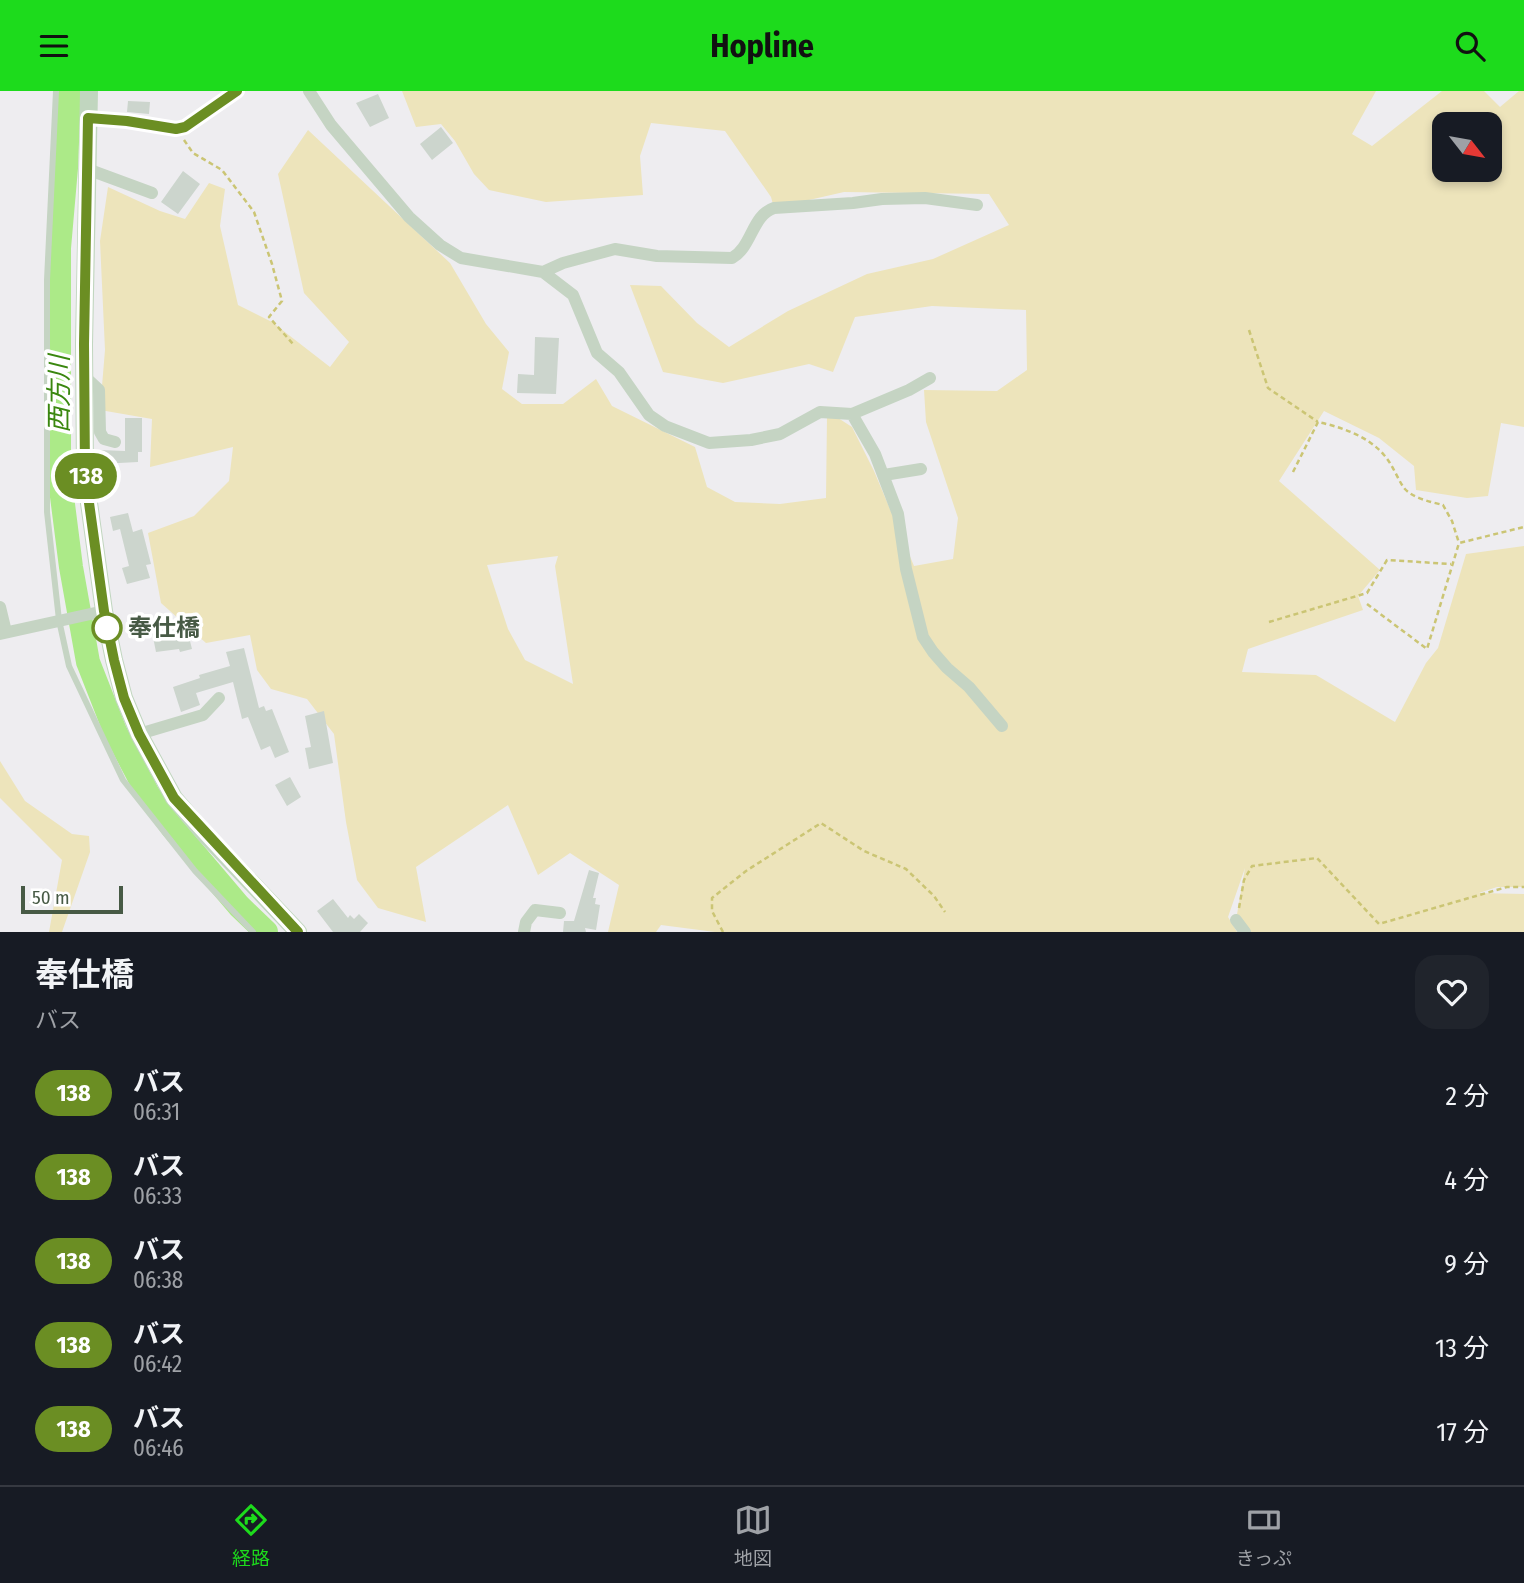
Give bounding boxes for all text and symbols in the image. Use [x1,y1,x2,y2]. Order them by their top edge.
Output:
icon: menu [35,27,73,65]
text: Hopline [710,27,814,65]
icon: search [1451,27,1489,65]
north arrow [1432,112,1502,182]
map controls [1432,112,1502,182]
water label: 西方川 [44,352,75,433]
line badge: 138 [46,453,126,499]
text: 138 [69,462,103,490]
marker: 奉仕橋 [92,613,122,643]
place label: 奉仕橋 [128,614,200,642]
scale bar [21,883,122,915]
text: 50 m [32,886,70,909]
text: 奉仕橋 [35,955,134,995]
button: heart [1415,955,1489,1029]
text: バス [35,1006,81,1034]
text: バス [133,1067,185,1098]
text: 138 [56,1079,91,1107]
text: 2 分 [1445,1081,1489,1112]
text: 06:31 [133,1098,180,1126]
text: バス [133,1151,185,1182]
text: 138 [56,1163,91,1191]
text: 4 分 [1444,1165,1489,1196]
text: 06:33 [133,1182,182,1210]
text: バス [133,1235,185,1266]
text: 138 [56,1247,91,1275]
text: 9 分 [1444,1249,1489,1280]
text: 06:38 [133,1266,183,1294]
text: バス [133,1319,185,1350]
text: 138 [56,1331,91,1359]
text: 13 分 [1435,1333,1489,1364]
text: 06:42 [133,1350,182,1378]
text: バス [133,1403,185,1434]
text: 138 [56,1415,91,1443]
text: 17 分 [1436,1417,1489,1448]
text: 06:46 [133,1434,184,1462]
tab: 経路 [232,1501,270,1570]
tab: 地図 [734,1501,772,1570]
tab: きっぷ [1236,1501,1292,1570]

